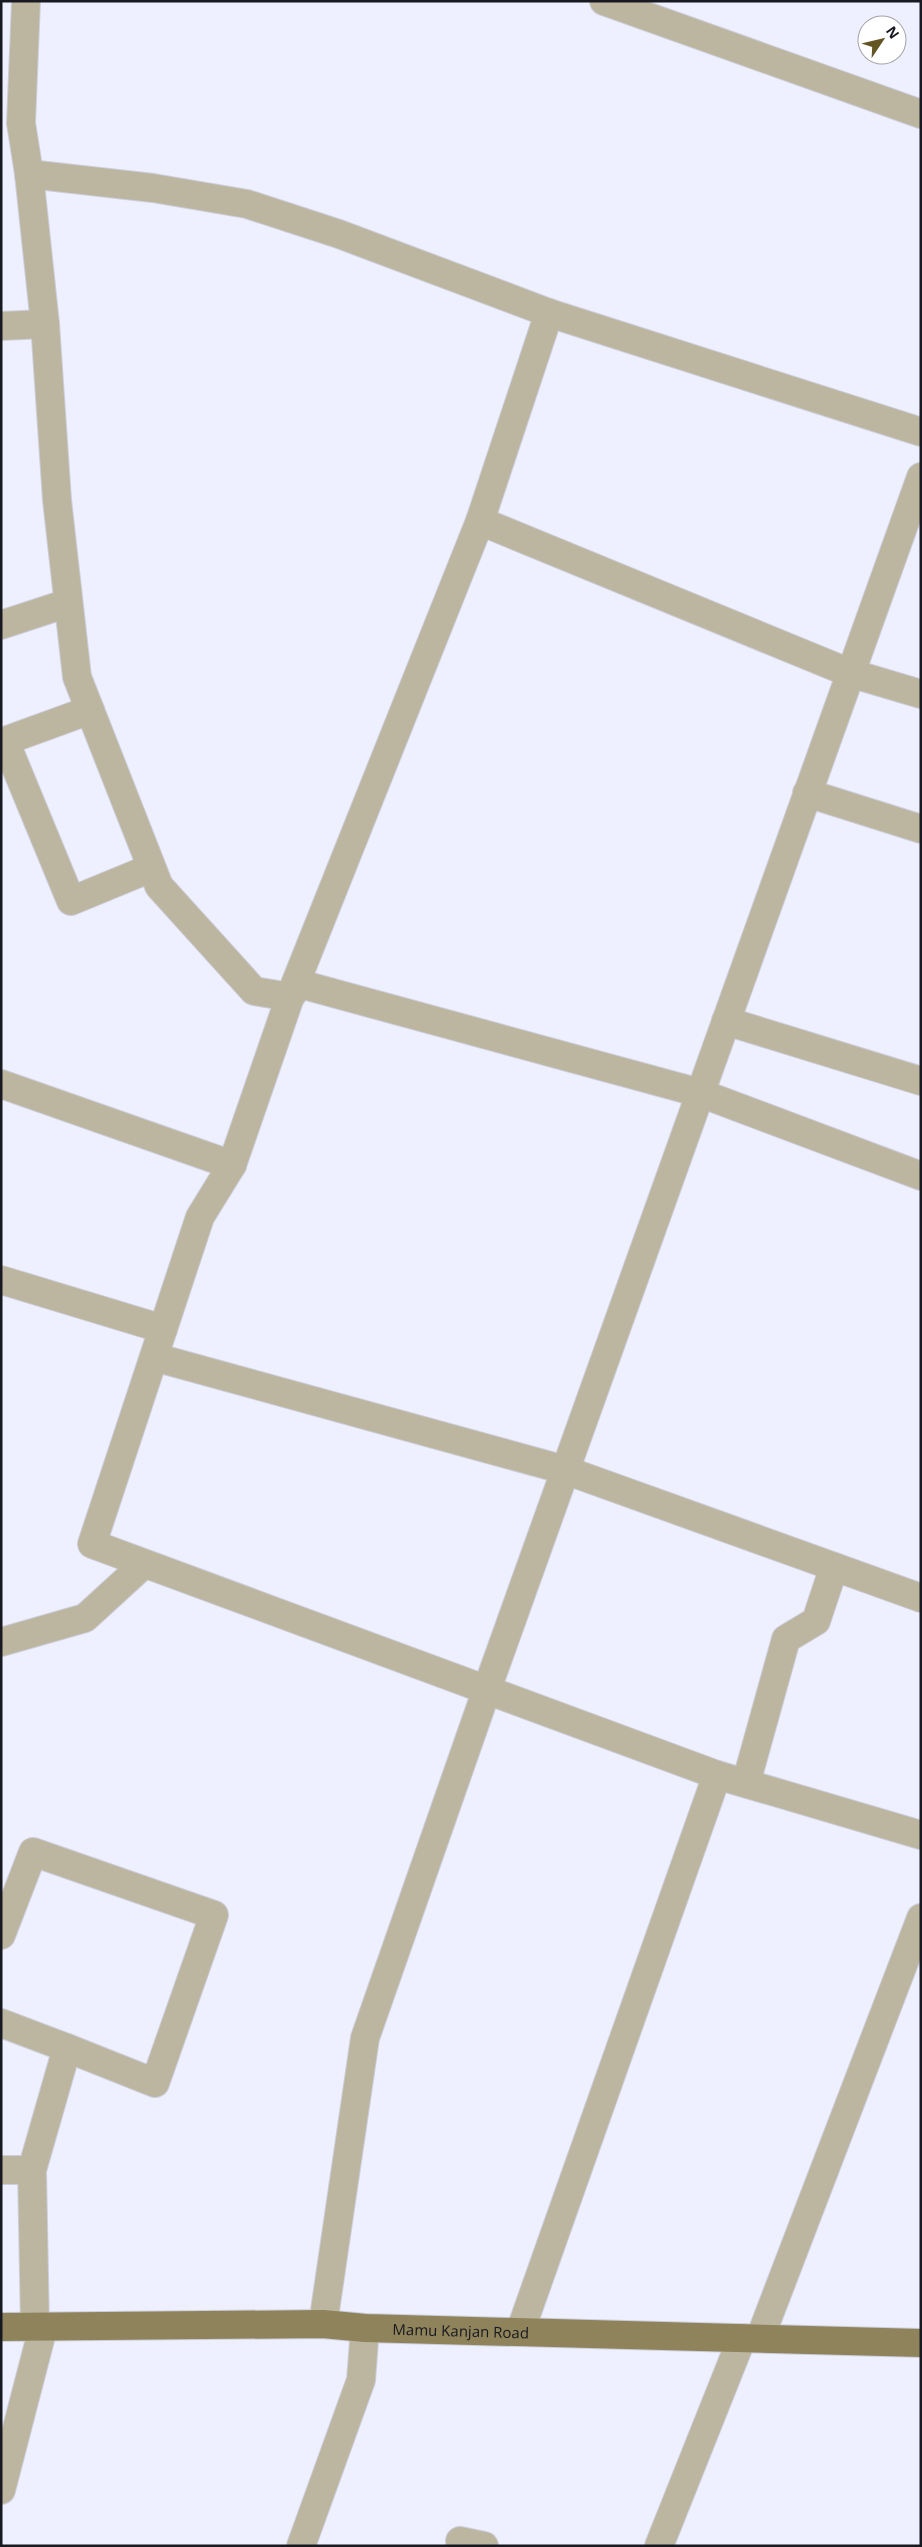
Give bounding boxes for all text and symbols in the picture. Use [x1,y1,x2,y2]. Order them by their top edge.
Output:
north arrow [857,15,907,65]
text: N [882,22,904,42]
street label: Mamu Kanjan Road [392,2319,529,2342]

